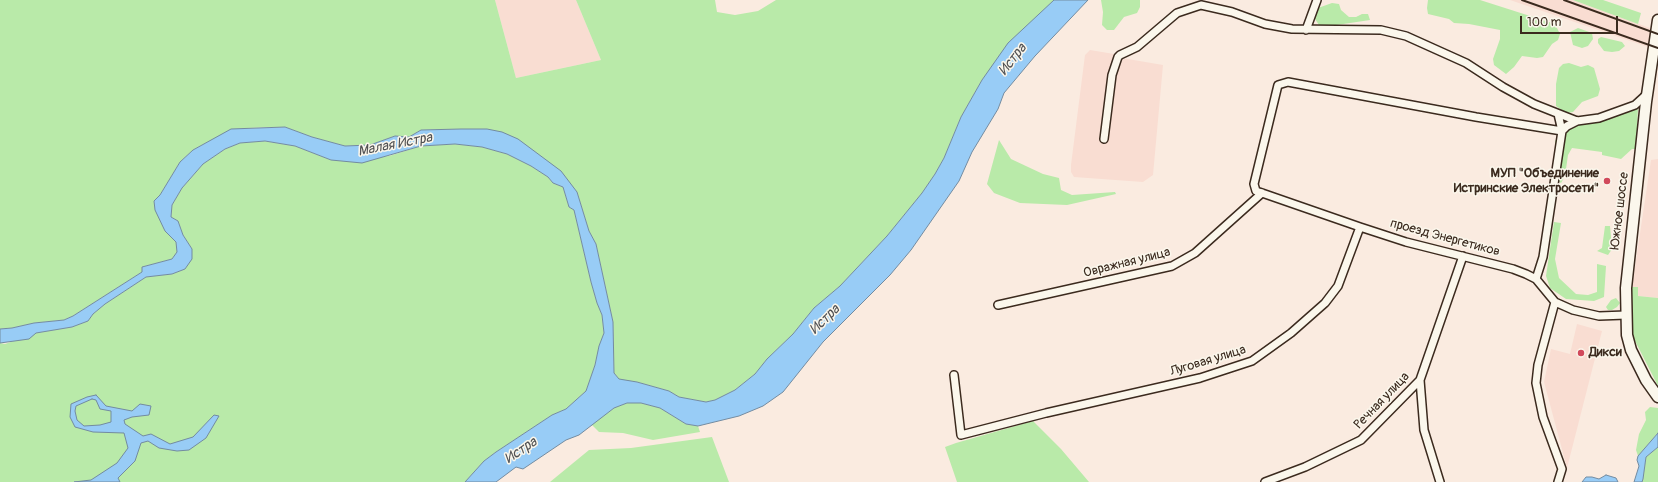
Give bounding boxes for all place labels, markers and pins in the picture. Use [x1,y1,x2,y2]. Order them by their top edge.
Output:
place label: МУП "Объединение Истринские Электросети" [1454,166,1599,197]
marker: МУП "Объединение Истринские Электросети" [1602,176,1612,186]
place label: Дикси [1589,345,1622,361]
marker: Дикси [1576,348,1586,358]

